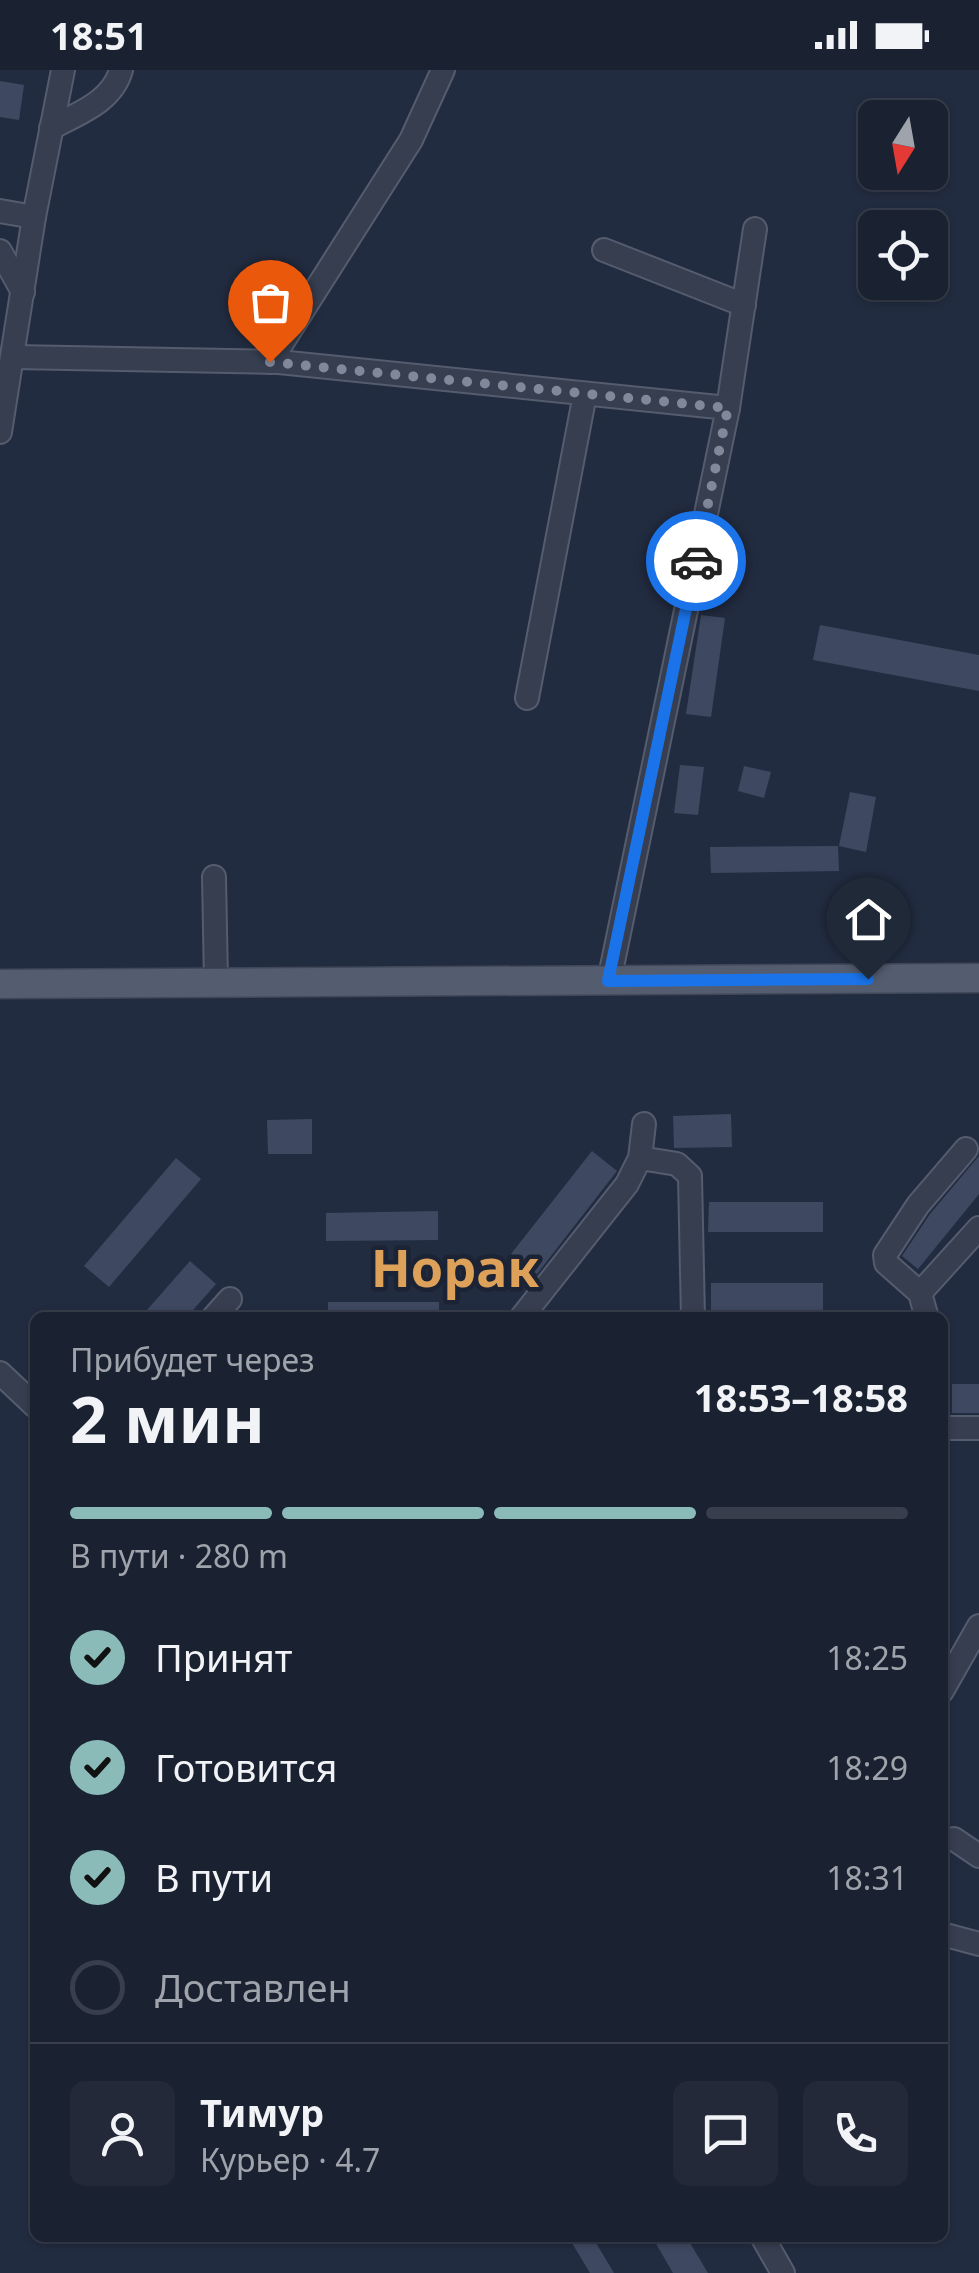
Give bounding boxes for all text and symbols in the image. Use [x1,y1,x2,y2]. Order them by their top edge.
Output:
text: 18:51 [50,9,148,61]
north arrow [858,100,948,190]
map controls [858,100,948,300]
button: locate [858,210,948,300]
pin [228,260,313,363]
icon: bag [243,275,298,330]
courier [646,511,746,611]
icon: car [669,534,724,589]
pin [826,877,911,980]
icon: home [841,892,896,947]
district label: Норак [371,1231,539,1302]
text: Прибудет через [70,1338,315,1381]
text: 18:53–18:58 [694,1371,908,1423]
text: 2 мин [70,1374,265,1462]
text: В пути · 280 m [70,1534,288,1577]
icon: check [70,1630,125,1685]
text: Принят [155,1631,292,1683]
text: 18:25 [826,1636,908,1679]
icon: check [70,1740,125,1795]
text: Готовится [155,1741,337,1793]
text: 18:29 [826,1746,908,1789]
icon: check [70,1850,125,1905]
text: В пути [155,1851,273,1903]
text: 18:31 [826,1856,908,1899]
text: Доставлен [155,1961,351,2013]
button: person [70,2081,175,2186]
button: chat [673,2081,778,2186]
button: phone [803,2081,908,2186]
text: Тимур [200,2086,324,2138]
text: Курьер · 4.7 [200,2138,380,2181]

